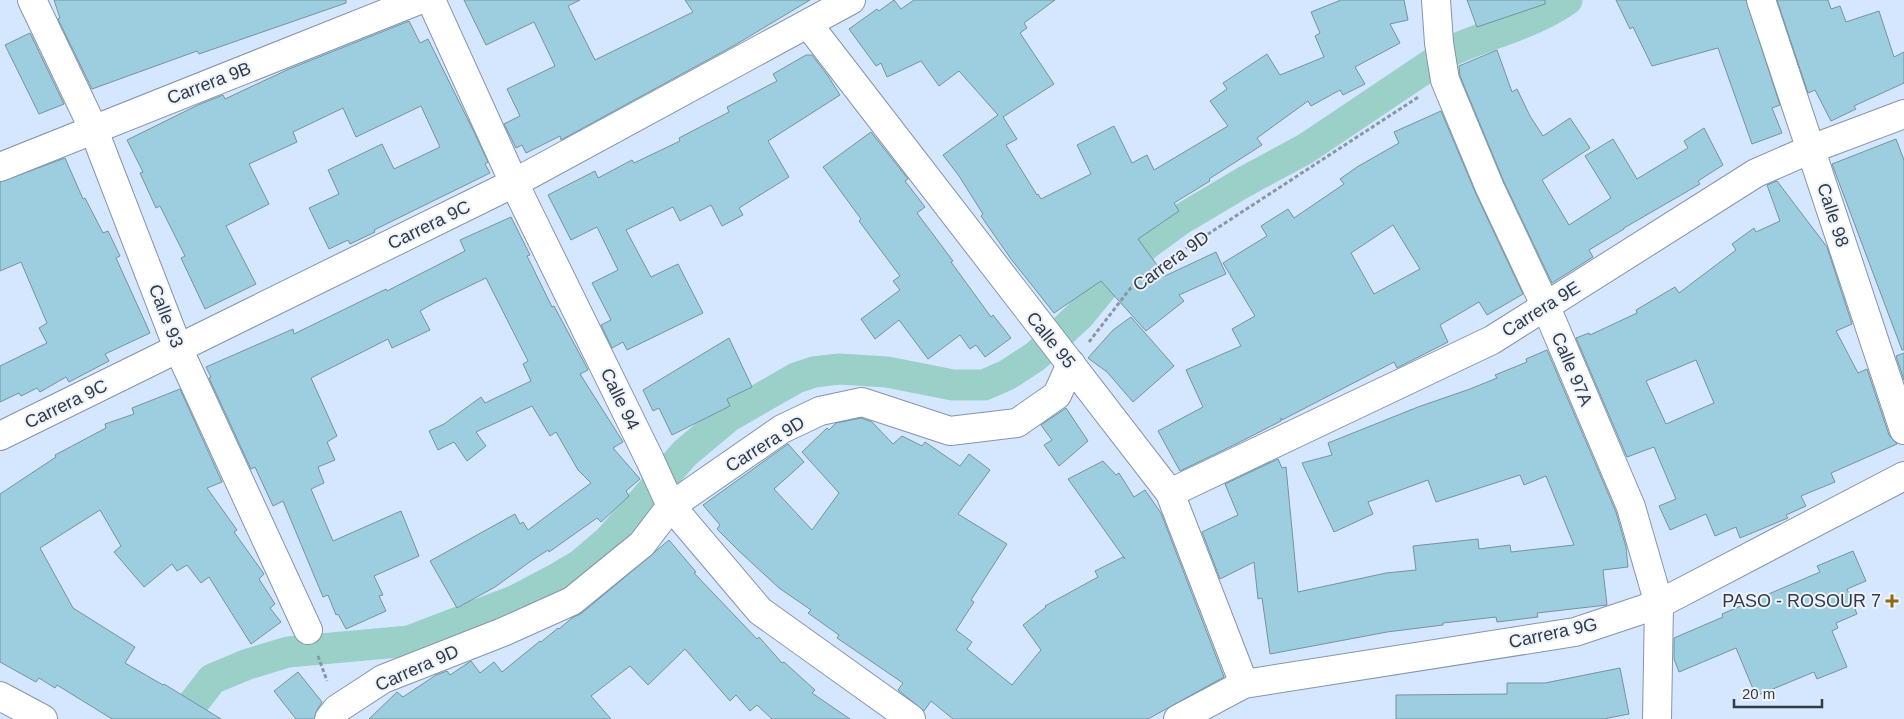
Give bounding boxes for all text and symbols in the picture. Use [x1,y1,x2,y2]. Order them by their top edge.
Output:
street label: Carrera 9B [164,58,254,108]
street label: Calle 98 [1813,181,1853,249]
street label: Carrera 9C [385,196,473,254]
street label: Carrera 9D [1129,227,1213,295]
street label: Carrera 9E [1498,277,1584,341]
street label: Calle 93 [145,282,187,350]
street label: Calle 95 [1022,308,1080,372]
street label: Calle 97A [1548,329,1596,409]
street label: Calle 94 [597,365,643,433]
street label: Carrera 9C [22,375,110,433]
street label: Carrera 9D [722,412,808,476]
place label: PASO - ROSOUR 7 [1722,591,1881,611]
marker: PASO - ROSOUR 7 [1885,594,1899,608]
street label: Carrera 9G [1507,614,1599,652]
street label: Carrera 9D [372,641,462,695]
scale bar [1734,676,1822,708]
text: 20 m [1742,685,1775,702]

